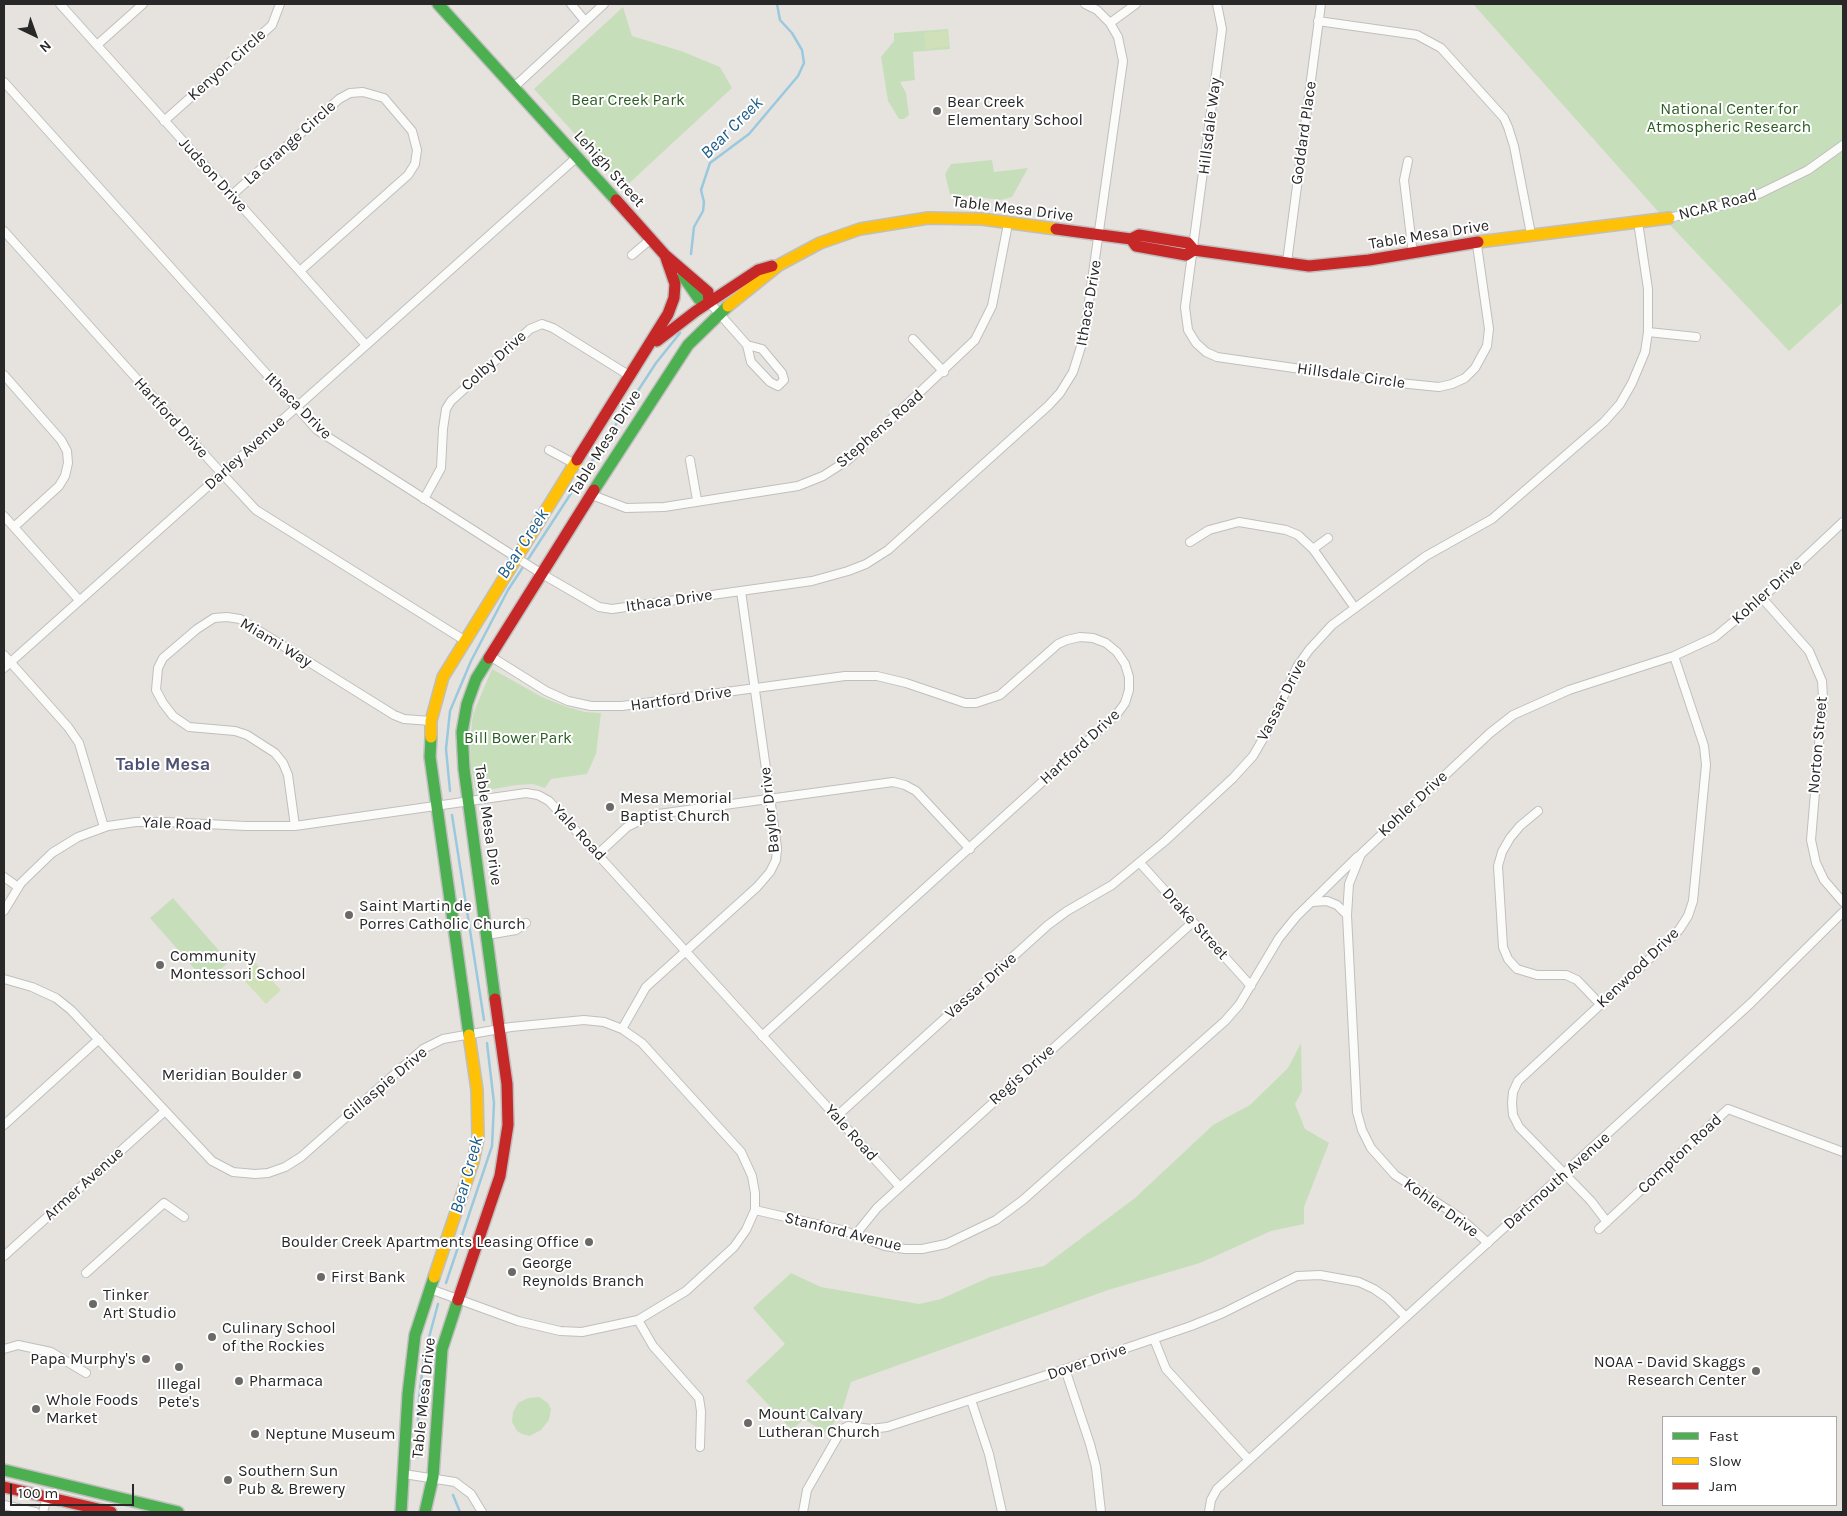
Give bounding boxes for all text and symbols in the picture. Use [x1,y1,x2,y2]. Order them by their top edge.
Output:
north arrow [10,10,60,60]
street label: Kenyon Circle [184,25,270,105]
text: N [36,37,55,56]
street label: Hillsdale Way [1195,76,1225,176]
street label: Goddard Place [1287,80,1321,186]
park label: Bear Creek Park [571,90,685,110]
water label: Bear Creek [696,92,768,164]
place label: Bear Creek Elementary School [947,92,1083,130]
street label: La Grange Circle [240,97,340,189]
park label: National Center for Atmospheric Research [1647,99,1811,137]
marker: Bear Creek Elementary School [931,105,943,117]
street label: Lehigh Street [570,127,648,211]
street label: Judson Drive [175,134,251,216]
street label: NCAR Road [1677,185,1759,225]
street label: Table Mesa Drive [952,192,1074,226]
street label: Table Mesa Drive [1367,216,1491,254]
street label: Ithaca Drive [1072,258,1106,348]
street label: Colby Drive [457,327,531,395]
street label: Hillsdale Circle [1296,359,1406,393]
street label: Ithaca Drive [260,368,336,444]
street label: Hartford Drive [130,374,212,462]
street label: Table Mesa Drive [565,386,645,500]
street label: Stephens Road [832,386,928,472]
street label: Darley Avenue [201,412,289,494]
water label: Bear Creek [492,505,554,583]
street label: Kohler Drive [1728,556,1806,628]
street label: Ithaca Drive [624,585,714,617]
street label: Miami Way [236,614,316,672]
street label: Vassar Drive [1253,656,1311,744]
street label: Hartford Drive [629,682,733,716]
street label: Norton Street [1804,696,1832,794]
street label: Hartford Drive [1036,705,1124,789]
park label: Bill Bower Park [464,728,572,748]
district label: Table Mesa [116,754,210,776]
street label: Table Mesa Drive [470,763,506,887]
street label: Baylor Drive [756,766,784,854]
street label: Kohler Drive [1374,767,1452,841]
place label: Mesa Memorial Baptist Church [620,788,732,826]
street label: Yale Road [548,801,610,865]
marker: Mesa Memorial Baptist Church [604,801,616,813]
street label: Yale Road [142,813,212,835]
street label: Drake Street [1158,884,1232,964]
place label: Saint Martin de Porres Catholic Church [359,896,526,934]
marker: Saint Martin de Porres Catholic Church [343,909,355,921]
street label: Kenwood Drive [1593,924,1683,1012]
place label: Community Montessori School [170,946,306,984]
street label: Vassar Drive [941,949,1021,1023]
marker: Community Montessori School [154,959,166,971]
street label: Regis Drive [985,1041,1059,1109]
street label: Gillaspie Drive [339,1043,431,1125]
place label: Meridian Boulder [162,1065,287,1085]
marker: Meridian Boulder [291,1069,303,1081]
street label: Yale Road [820,1101,882,1165]
street label: Compton Road [1634,1110,1726,1198]
street label: Dartmouth Avenue [1500,1128,1614,1234]
water label: Bear Creek [446,1134,488,1216]
street label: Armer Avenue [40,1143,128,1225]
street label: Kohler Drive [1400,1174,1482,1242]
street label: Stanford Avenue [782,1208,904,1256]
place label: Boulder Creek Apartments Leasing Office [281,1232,579,1252]
marker: Boulder Creek Apartments Leasing Office [583,1236,595,1248]
place label: George Reynolds Branch [522,1253,644,1291]
marker: George Reynolds Branch [506,1266,518,1278]
place label: First Bank [331,1267,406,1287]
marker: First Bank [315,1271,327,1283]
place label: Tinker Art Studio [103,1285,176,1323]
marker: Tinker Art Studio [87,1298,99,1310]
place label: Culinary School of the Rockies [222,1318,336,1356]
marker: Culinary School of the Rockies [206,1331,218,1343]
street label: Table Mesa Drive [408,1337,440,1459]
street label: Dover Drive [1045,1339,1129,1385]
place label: Papa Murphy's [30,1349,136,1369]
place label: NOAA - David Skaggs Research Center [1594,1352,1746,1390]
marker: Papa Murphy's [140,1353,152,1365]
marker: Illegal Pete's [173,1361,185,1373]
marker: NOAA - David Skaggs Research Center [1750,1365,1762,1377]
place label: Pharmaca [249,1371,323,1391]
place label: Illegal Pete's [157,1374,201,1412]
marker: Pharmaca [233,1375,245,1387]
place label: Whole Foods Market [46,1390,139,1428]
marker: Whole Foods Market [30,1403,42,1415]
place label: Mount Calvary Lutheran Church [758,1404,880,1442]
legend [1662,1416,1837,1506]
marker: Mount Calvary Lutheran Church [742,1417,754,1429]
place label: Neptune Museum [265,1424,395,1444]
text: Fast [1709,1427,1738,1445]
marker: Neptune Museum [249,1428,261,1440]
text: Slow [1709,1452,1741,1470]
place label: Southern Sun Pub & Brewery [238,1461,345,1499]
scale bar [12,1474,136,1506]
marker: Southern Sun Pub & Brewery [222,1474,234,1486]
text: Jam [1709,1477,1737,1495]
text: 100 m [18,1484,58,1502]

